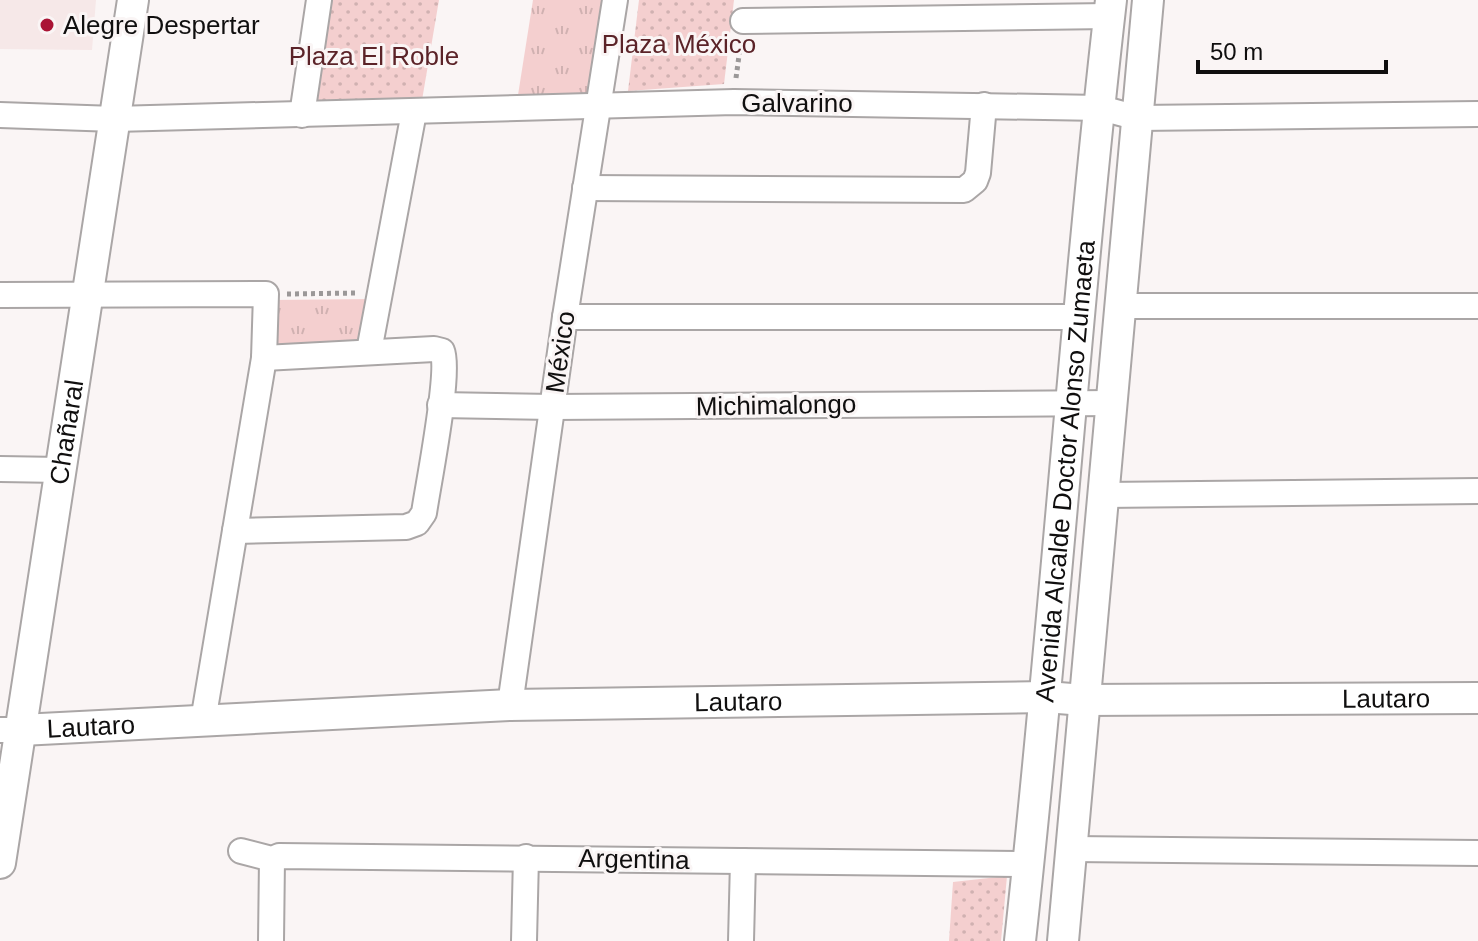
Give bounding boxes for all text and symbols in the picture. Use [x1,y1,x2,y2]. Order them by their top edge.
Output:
place label: Alegre Despertar [63,10,260,40]
marker: Alegre Despertar [38,16,56,34]
scale bar [1198,24,1386,74]
park label: Plaza México [602,29,756,59]
text: 50 m [1210,38,1263,65]
park label: Plaza El Roble [289,41,459,71]
street label: Galvarino [741,88,853,118]
street label: Avenida Alcalde Doctor Alonso Zumaeta [1029,238,1101,703]
street label: México [539,309,581,395]
street label: Chañaral [44,378,89,487]
street label: Michimalongo [696,389,856,421]
street label: Lautaro [1342,683,1430,714]
street label: Lautaro [694,686,783,717]
street label: Lautaro [46,709,136,744]
street label: Argentina [578,843,690,875]

